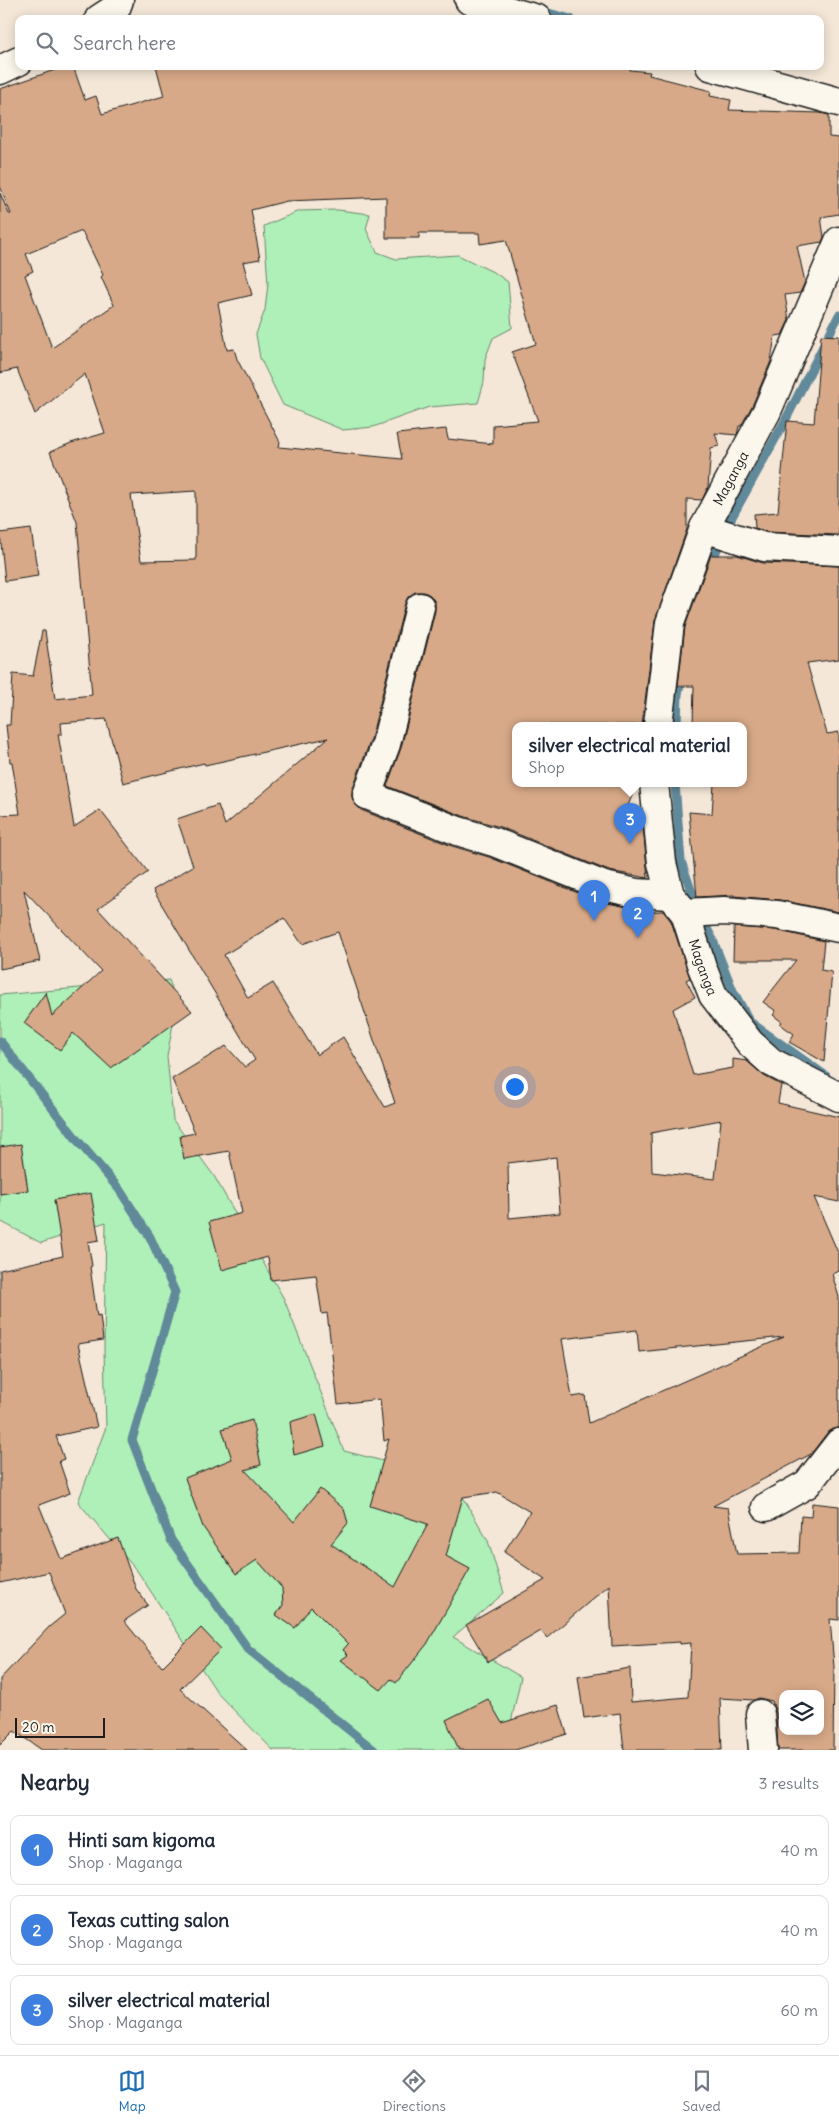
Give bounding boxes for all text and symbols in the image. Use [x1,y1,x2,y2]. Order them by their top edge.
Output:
search box [15,15,824,70]
icon: search [33,29,61,57]
text: Search here [73,31,176,55]
street label: Maganga [709,448,753,509]
popup [512,722,747,787]
text: silver electrical material [529,733,730,757]
text: Shop [529,757,565,777]
pin: 3 [614,803,646,844]
pin: 1 [578,880,610,921]
pin: 2 [622,897,654,938]
street label: Maganga [685,937,721,998]
your location [502,1074,528,1100]
map controls [779,1690,824,1735]
button: layers [779,1690,824,1735]
scale bar [15,1715,105,1738]
text: 20 m [22,1718,55,1736]
text: Nearby [20,1769,90,1796]
text: 3 results [759,1773,819,1793]
text: Hinti sam kigoma [68,1828,215,1852]
text: 1 [34,1840,40,1860]
text: 40 m [780,1840,818,1860]
text: Shop · Maganga [68,1852,183,1872]
text: Texas cutting salon [68,1908,229,1932]
text: 2 [33,1920,41,1940]
text: 40 m [780,1920,818,1940]
text: Shop · Maganga [68,1932,183,1952]
text: silver electrical material [68,1988,270,2012]
text: 3 [32,2000,42,2020]
text: 60 m [780,2000,818,2020]
text: Shop · Maganga [68,2012,183,2032]
tab: Map [118,2067,146,2115]
tab: Directions [383,2067,446,2115]
tab: Saved [682,2067,721,2115]

